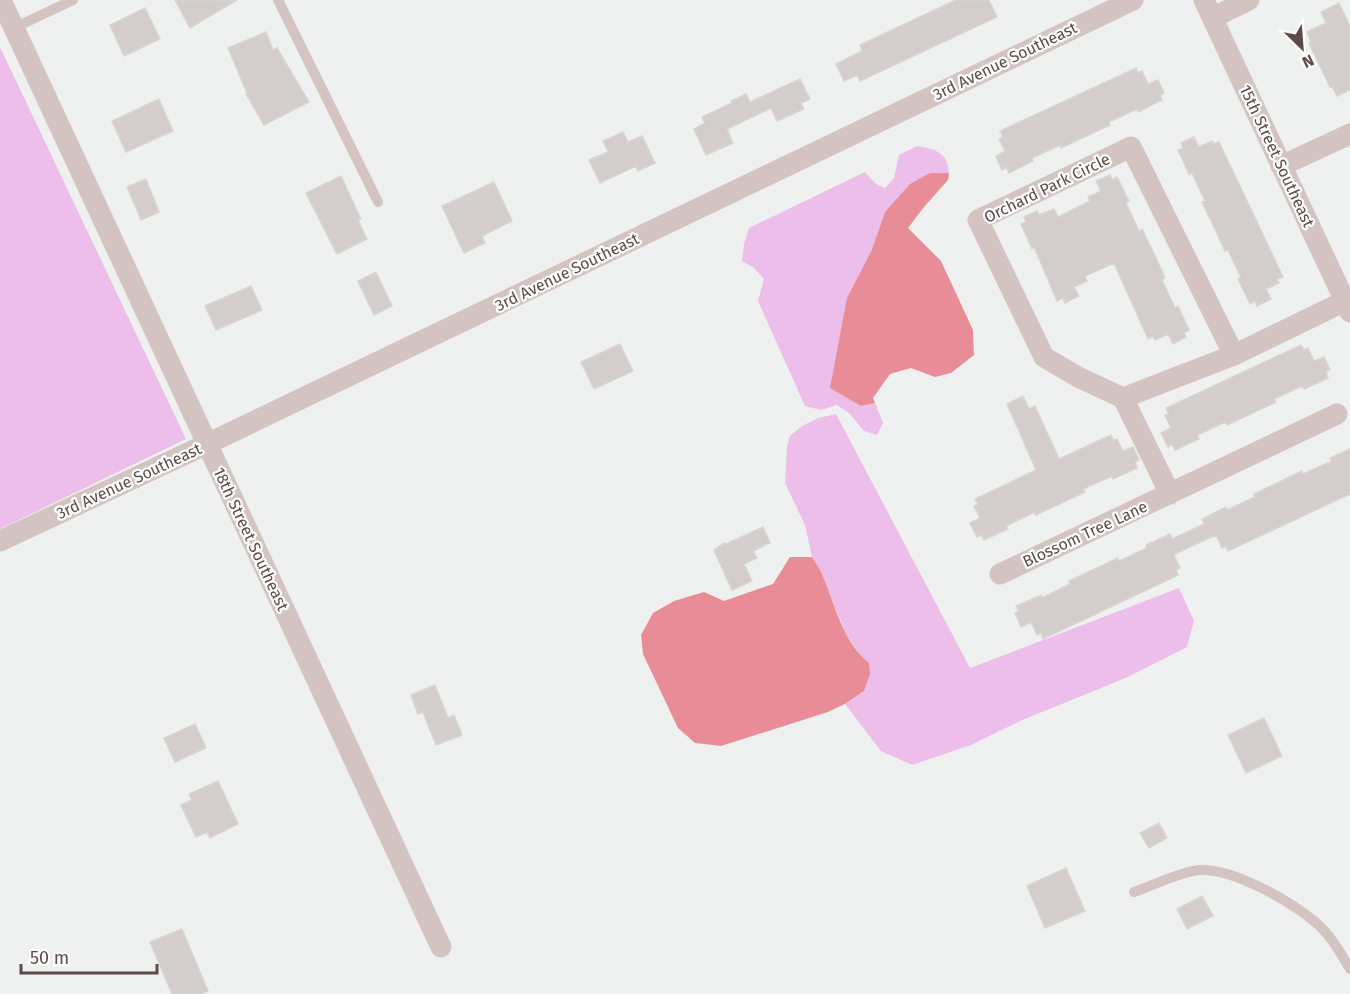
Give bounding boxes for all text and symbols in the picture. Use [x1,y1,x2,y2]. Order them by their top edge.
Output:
street label: 3rd Avenue Southeast [930,18,1080,104]
north arrow [1272,18,1332,78]
text: N [1299,50,1317,72]
street label: 15th Street Southeast [1236,82,1318,230]
street label: Orchard Park Circle [981,149,1113,227]
street label: 3rd Avenue Southeast [492,229,642,315]
street label: 3rd Avenue Southeast [54,439,205,523]
street label: 18th Street Southeast [209,464,293,614]
street label: Blossom Tree Lane [1020,497,1150,571]
scale bar [21,937,158,975]
text: 50 m [30,947,69,969]

